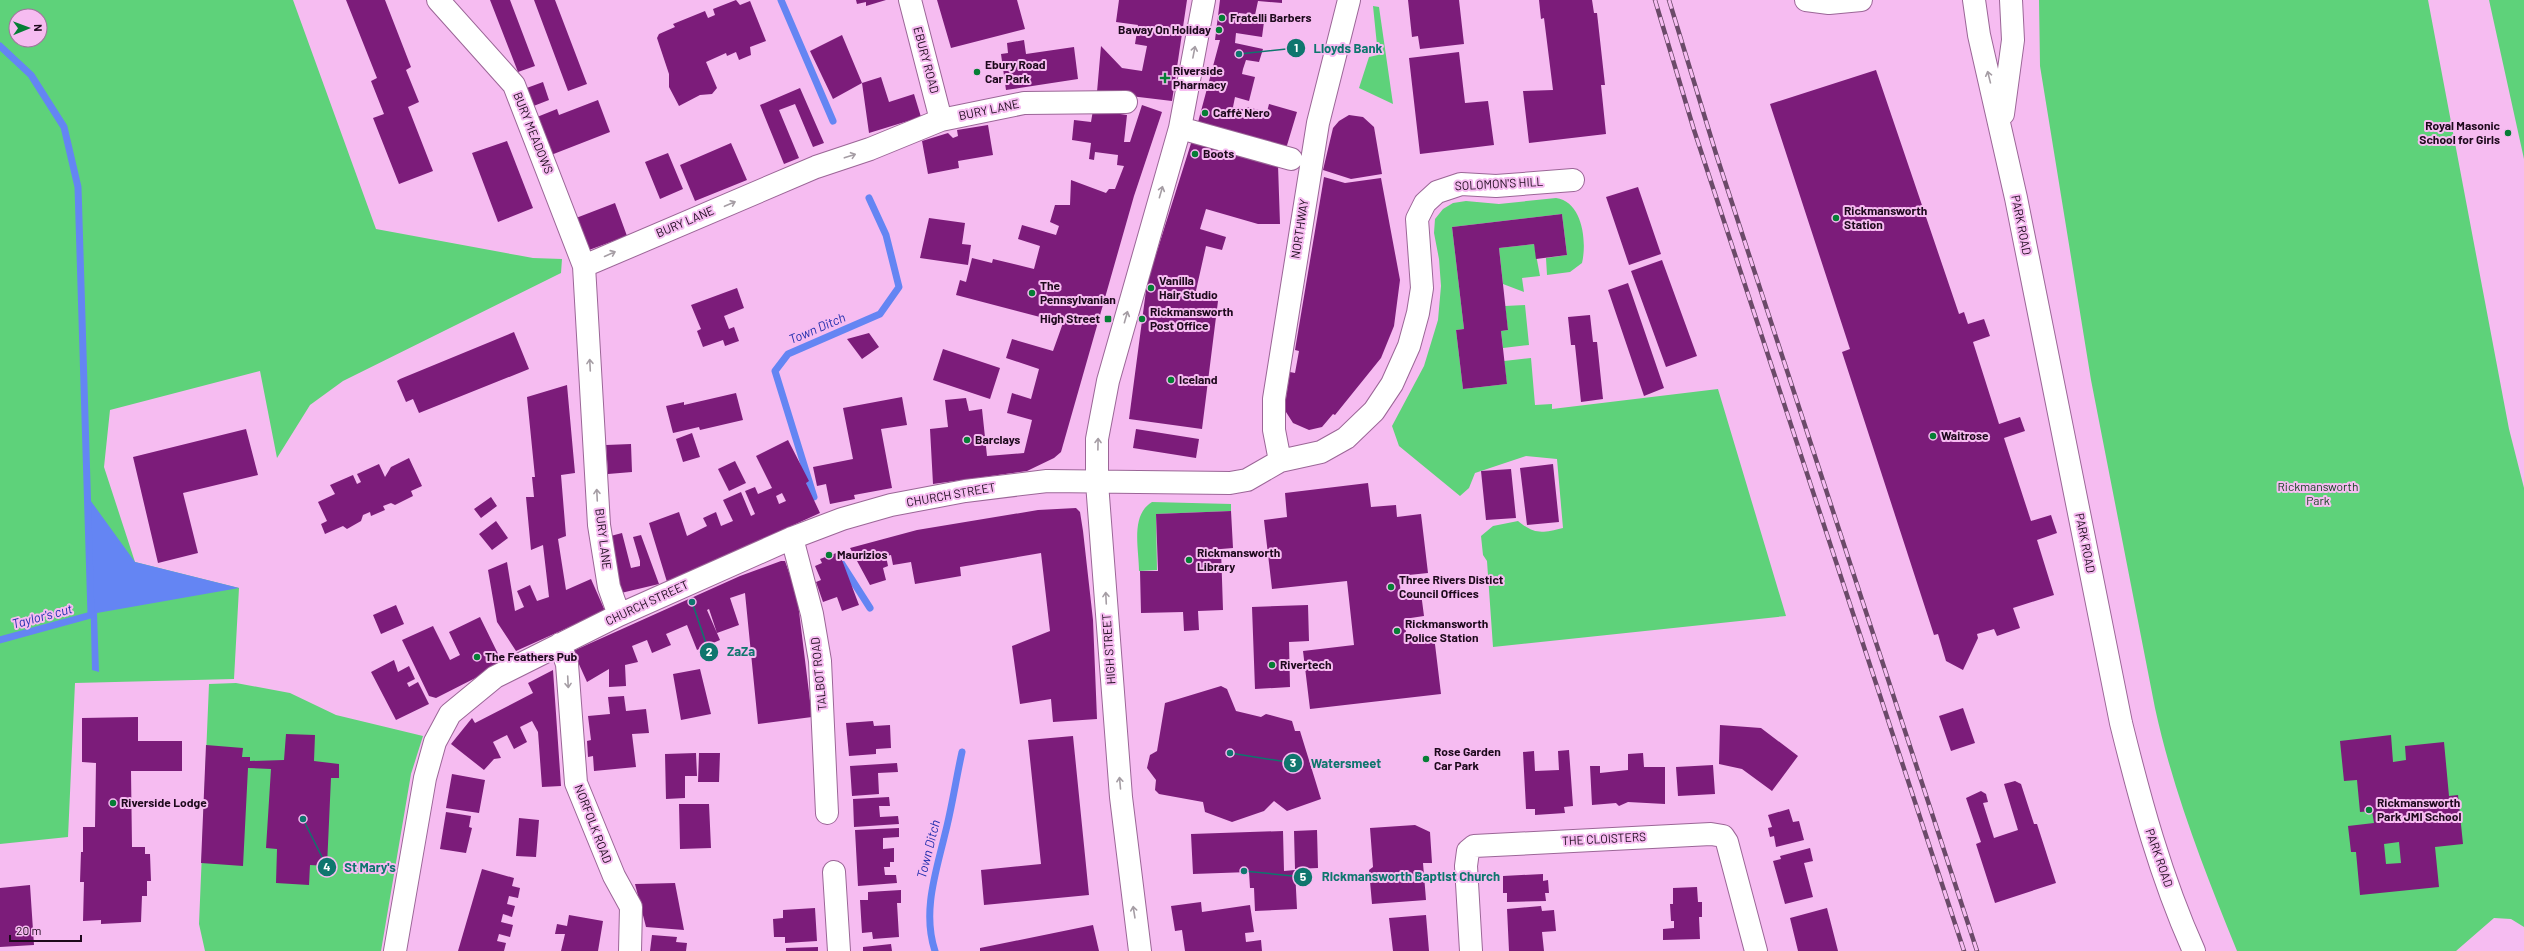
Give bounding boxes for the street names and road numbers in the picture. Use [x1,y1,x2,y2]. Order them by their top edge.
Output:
street label: EBURY ROAD [911,25,943,95]
street label: BURY MEADOWS [511,90,557,176]
street label: BURY LANE [957,96,1020,122]
street label: SOLOMON'S HILL [1454,174,1544,192]
street label: PARK ROAD [2009,194,2035,256]
street label: NORTHWAY [1287,198,1311,260]
street label: BURY LANE [654,203,716,240]
street label: CHURCH STREET [905,479,997,509]
street label: BURY LANE [593,507,615,570]
street label: PARK ROAD [2073,512,2099,574]
street label: CHURCH STREET [603,577,691,627]
street label: HIGH STREET [1099,613,1117,685]
street label: TALBOT ROAD [807,637,829,712]
street label: NORFOLK ROAD [572,782,615,865]
street label: PARK ROAD [2143,827,2176,889]
street label: THE CLOISTERS [1562,829,1646,847]

